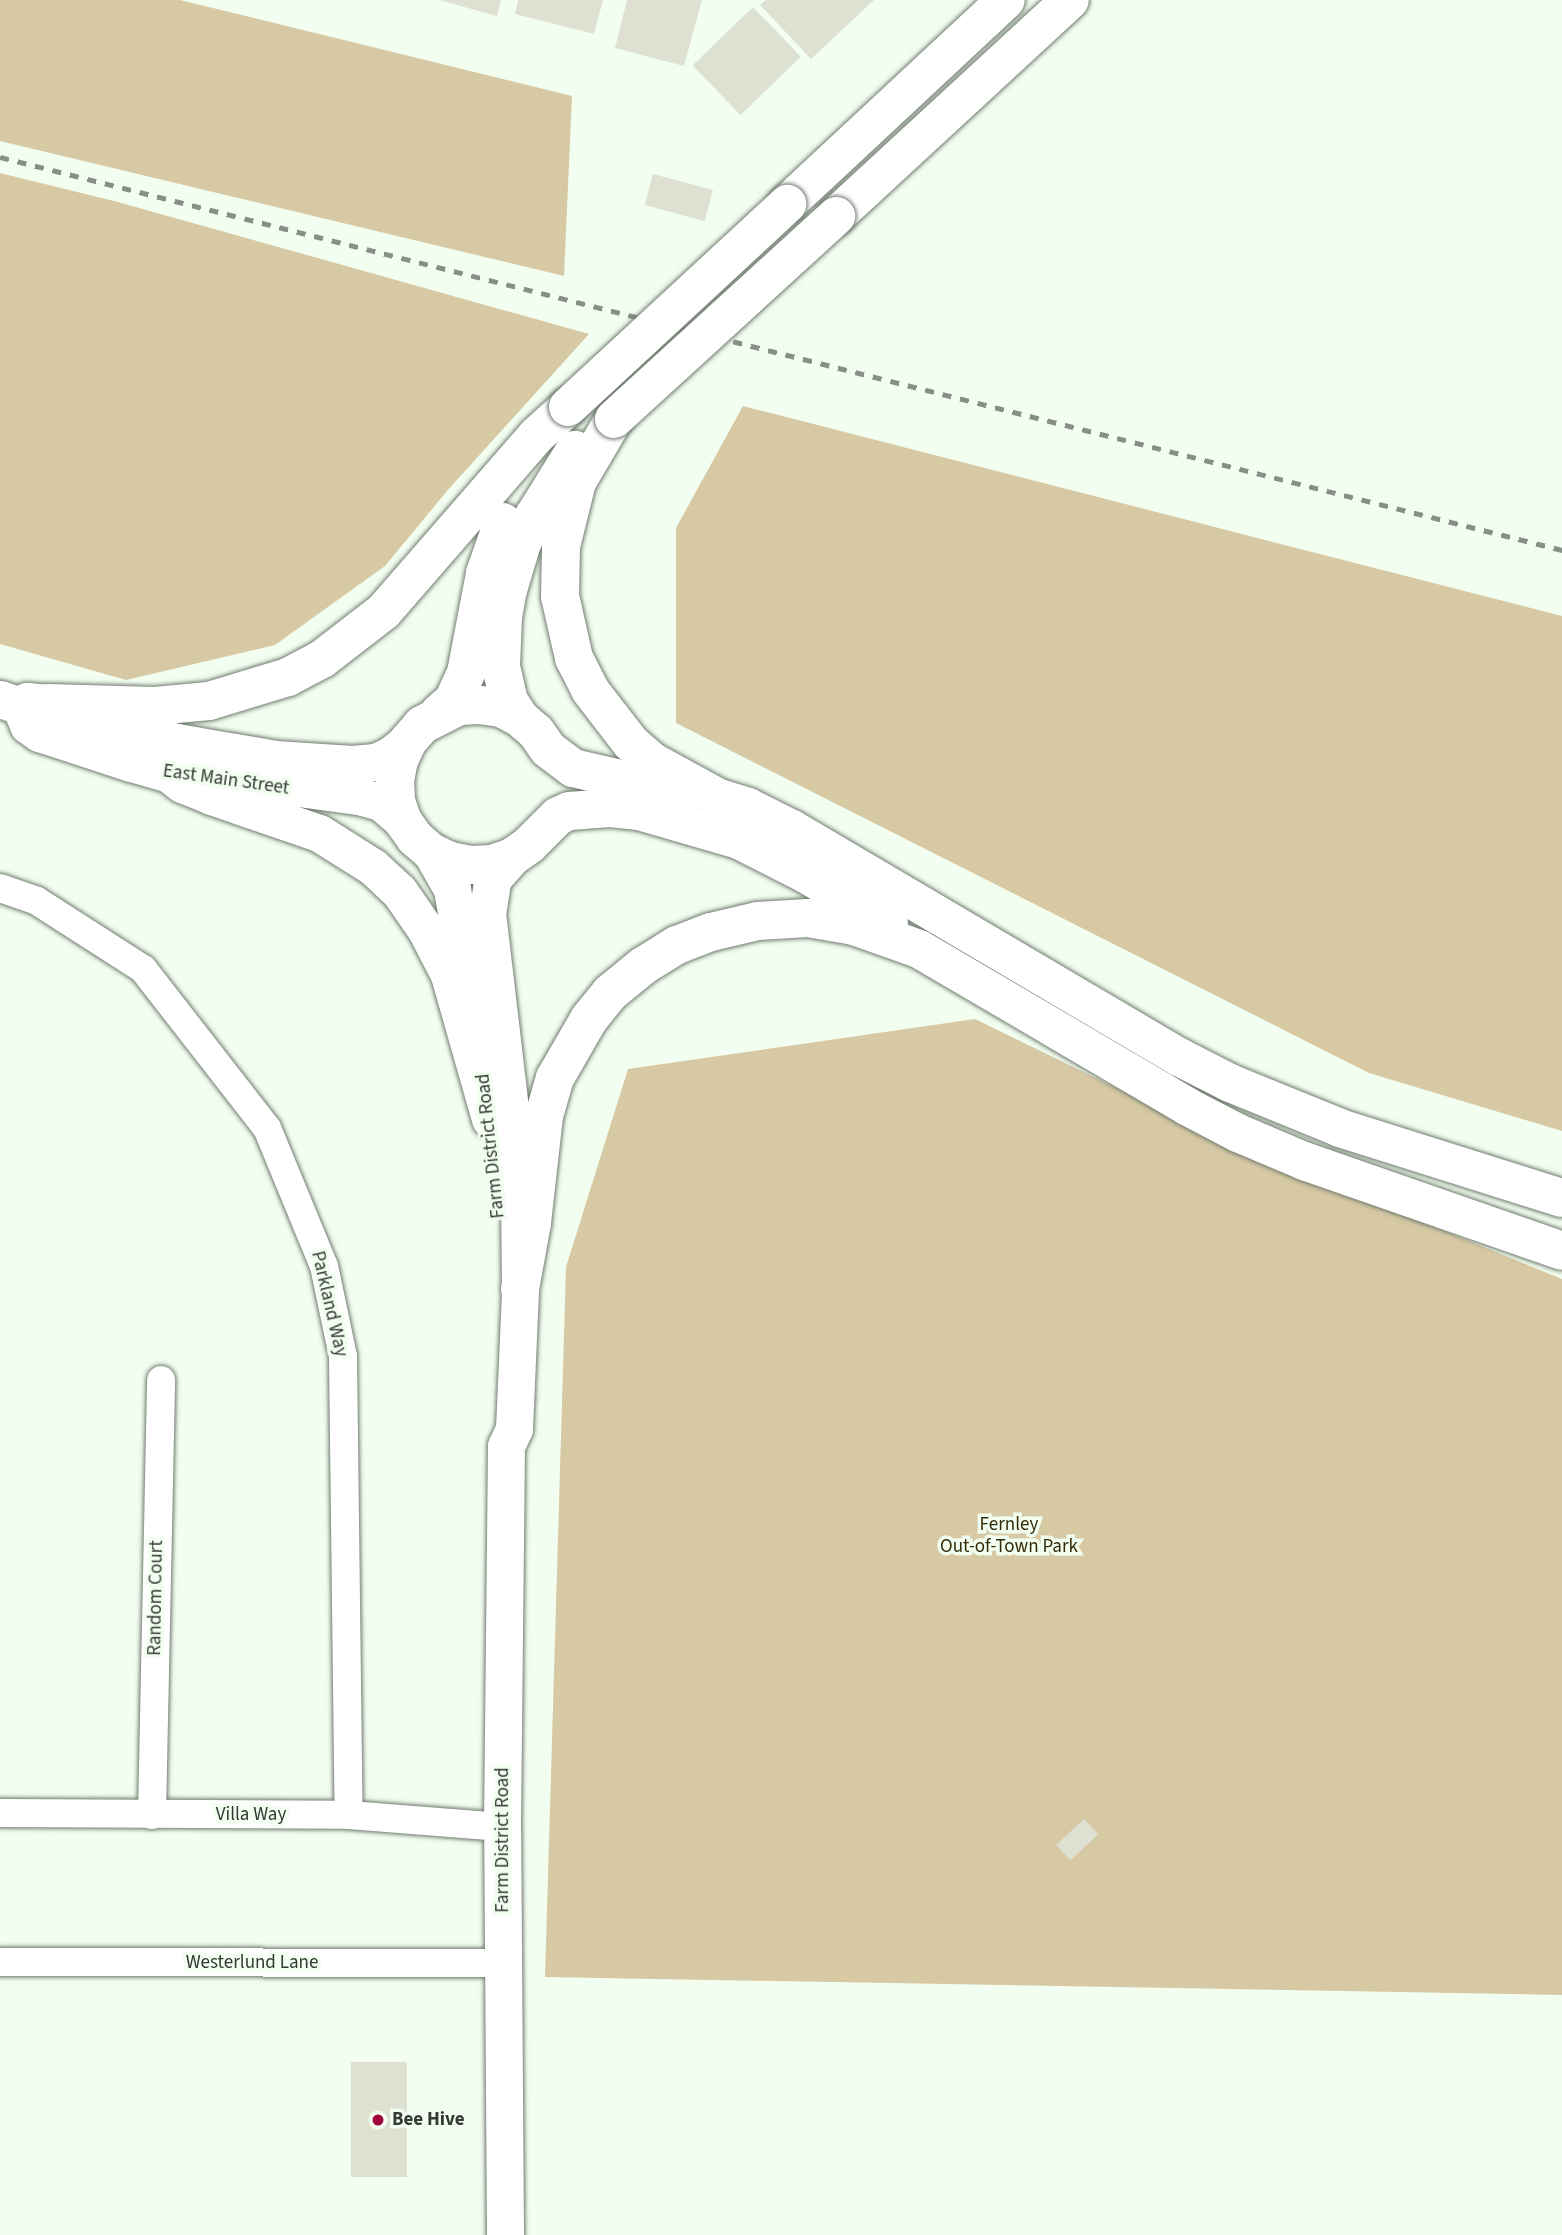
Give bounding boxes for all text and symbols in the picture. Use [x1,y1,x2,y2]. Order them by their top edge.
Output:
street label: East Main Street [161,760,291,800]
street label: Farm District Road [472,1072,510,1220]
street label: Parkland Way [306,1249,352,1359]
park label: Fernley Out-of-Town Park [940,1514,1078,1558]
street label: Random Court [144,1540,168,1656]
street label: Farm District Road [492,1767,514,1913]
street label: Villa Way [216,1804,286,1826]
street label: Westerlund Lane [186,1952,318,1974]
place label: Bee Hive [392,2109,465,2131]
marker: Bee Hive [370,2112,386,2128]

